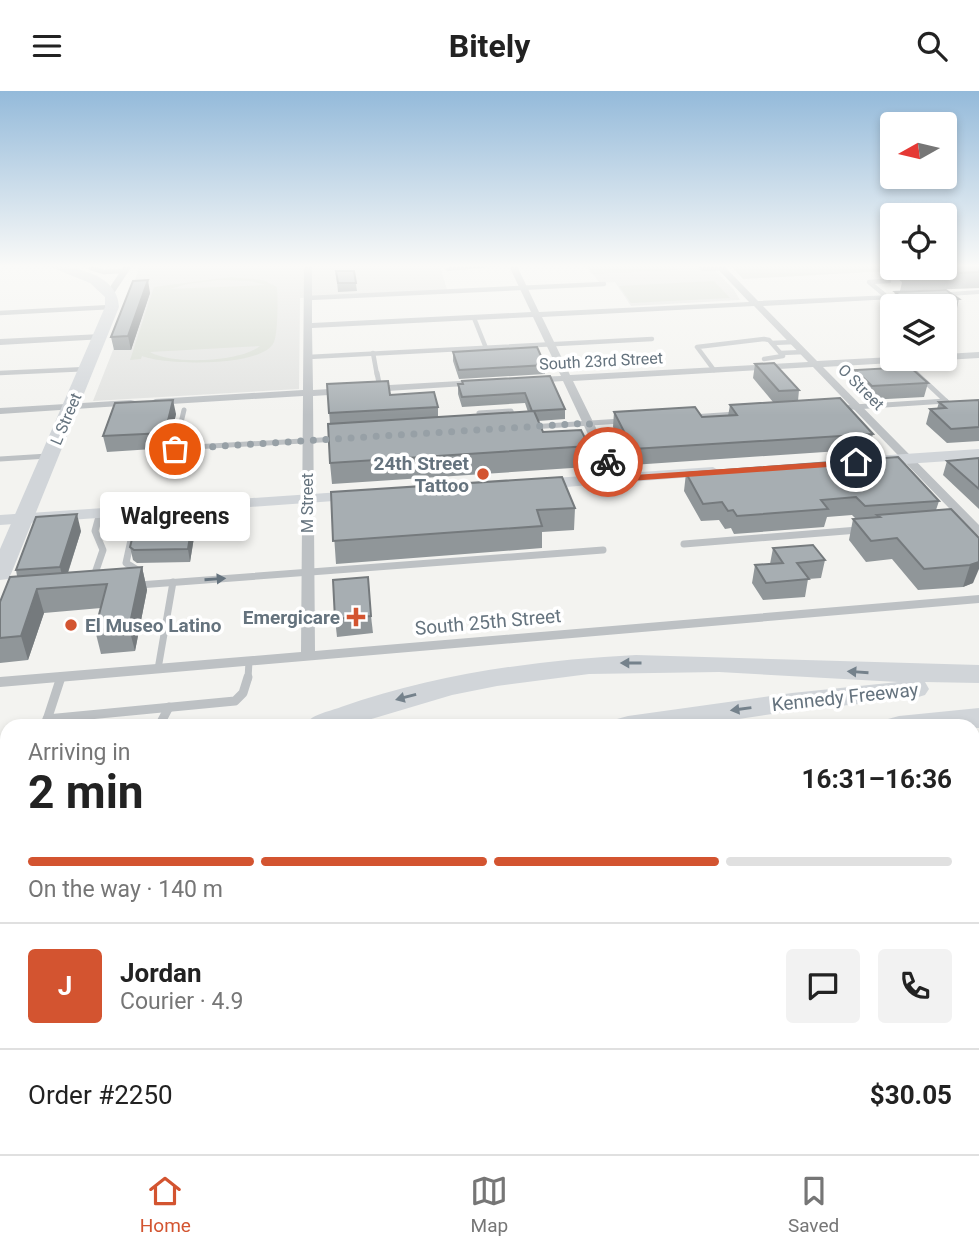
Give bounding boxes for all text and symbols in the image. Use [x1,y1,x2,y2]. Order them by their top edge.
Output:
icon: menu [28,27,66,65]
text: Bitely [449,27,530,65]
icon: search [913,27,951,65]
north arrow [880,112,957,189]
map controls [880,112,957,371]
button: locate [880,203,957,280]
button: layers [880,294,957,371]
street label: South 23rd Street [539,348,663,374]
street label: O Street [834,360,888,414]
street label: L Street [47,390,85,448]
pin [145,419,205,479]
courier [573,427,643,497]
icon: bag [156,430,194,468]
pin [826,432,886,492]
icon: bike [589,443,627,481]
icon: home [837,443,875,481]
place label: 24th Street Tattoo [374,452,470,497]
marker: 24th Street Tattoo [475,466,491,482]
street label: M Street [298,473,317,533]
callout: Walgreens [100,491,250,540]
text: Walgreens [120,503,230,530]
one-way arrow [204,573,226,584]
street label: South 25th Street [414,604,562,640]
place label: Emergicare [243,606,340,629]
marker: Emergicare [346,607,366,627]
place label: El Museo Latino [85,614,222,637]
marker: El Museo Latino [63,617,79,633]
one-way arrow [620,657,642,669]
one-way arrow [847,667,869,678]
street label: Kennedy Freeway [771,678,919,716]
one-way arrow [395,692,417,703]
one-way arrow [730,703,752,714]
text: Arriving in [28,739,131,766]
text: 16:31–16:36 [802,764,952,794]
text: 2 min [28,765,144,819]
text: On the way · 140 m [28,876,223,903]
button: chat [786,949,860,1023]
button: phone [878,949,952,1023]
text: Jordan [120,958,202,988]
text: J [58,971,72,1001]
text: Courier · 4.9 [120,988,243,1015]
text: Order #2250 [28,1080,173,1110]
text: $30.05 [870,1080,952,1110]
tab: Home [140,1172,191,1237]
tab: Map [470,1172,508,1237]
tab: Saved [788,1172,839,1237]

